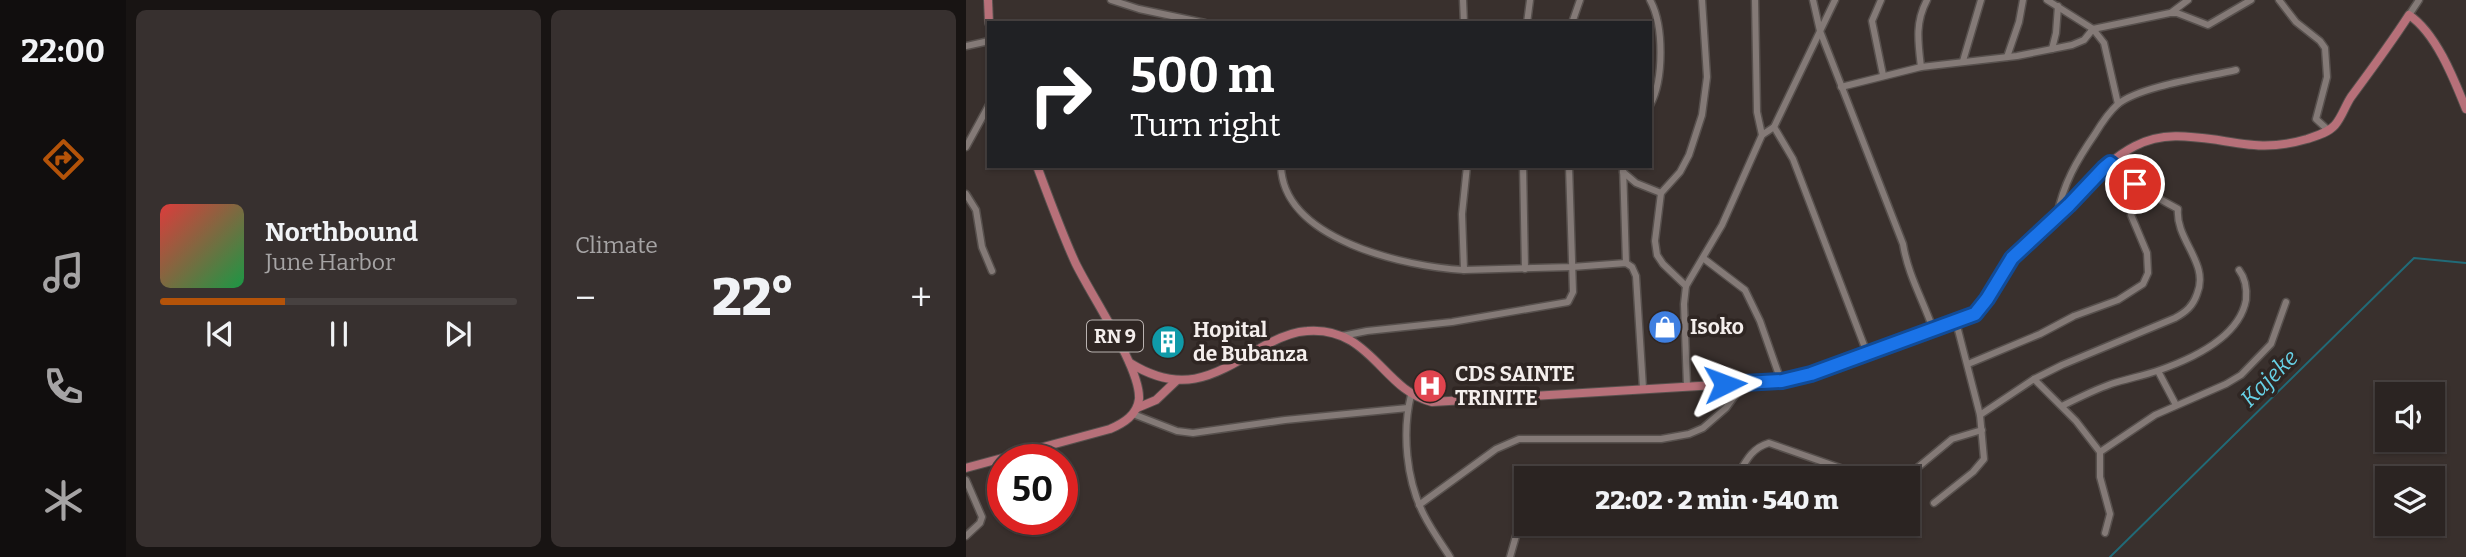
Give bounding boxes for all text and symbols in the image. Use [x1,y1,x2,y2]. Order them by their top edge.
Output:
text: 22:00 [21,32,105,70]
text: 500 m [1130,46,1275,105]
icon: right [1015,49,1106,140]
text: Turn right [1130,106,1281,144]
icon: directions [39,135,88,184]
pin [2105,154,2165,214]
icon: arrive [2116,165,2154,203]
text: Northbound [265,217,418,248]
text: Climate [575,231,658,259]
icon: music [39,248,88,297]
text: June Harbor [265,248,395,276]
text: 22° [712,266,794,329]
text: − [575,275,596,321]
text: + [910,275,932,321]
shop icon: Isoko [1646,308,1684,346]
place label: Isoko [1690,314,1744,340]
icon: previous [201,315,239,353]
icon: pause [320,315,358,353]
icon: next [439,315,477,353]
place label: Hopital de Bubanza [1193,317,1308,367]
road number: RN 9 [1087,320,1143,352]
building icon: Hopital de Bubanza [1149,323,1187,361]
water label: Kajeke [2234,343,2304,413]
position arrow [1688,347,1762,421]
place label: CDS SAINTE TRINITE [1455,361,1575,411]
icon: phone [39,362,88,411]
hospital icon: CDS SAINTE TRINITE [1411,367,1449,405]
map controls [2375,382,2445,536]
button: sound [2375,382,2445,452]
speed limit sign: 50 [987,444,1078,535]
button: layers [2375,466,2445,536]
icon: climate [39,476,88,525]
text: 22:02 · 2 min · 540 m [1595,485,1839,516]

